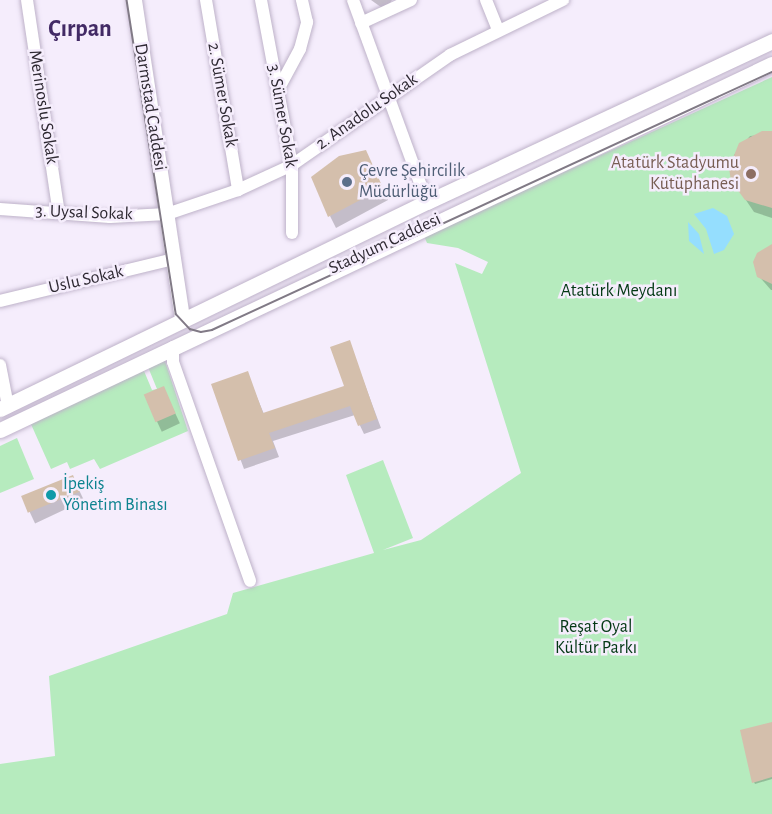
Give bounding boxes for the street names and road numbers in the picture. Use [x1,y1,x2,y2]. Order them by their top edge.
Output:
street label: 2. Sümer Sokak [202,41,242,149]
street label: Darmstad Caddesi [129,42,171,172]
street label: Merinoslu Sokak [23,48,63,166]
street label: 3. Sümer Sokak [262,63,302,169]
street label: 2. Anadolu Sokak [312,69,422,155]
street label: 3. Uysal Sokak [35,201,133,225]
street label: Stadyum Caddesi [325,209,445,279]
street label: Uslu Sokak [47,261,125,299]

